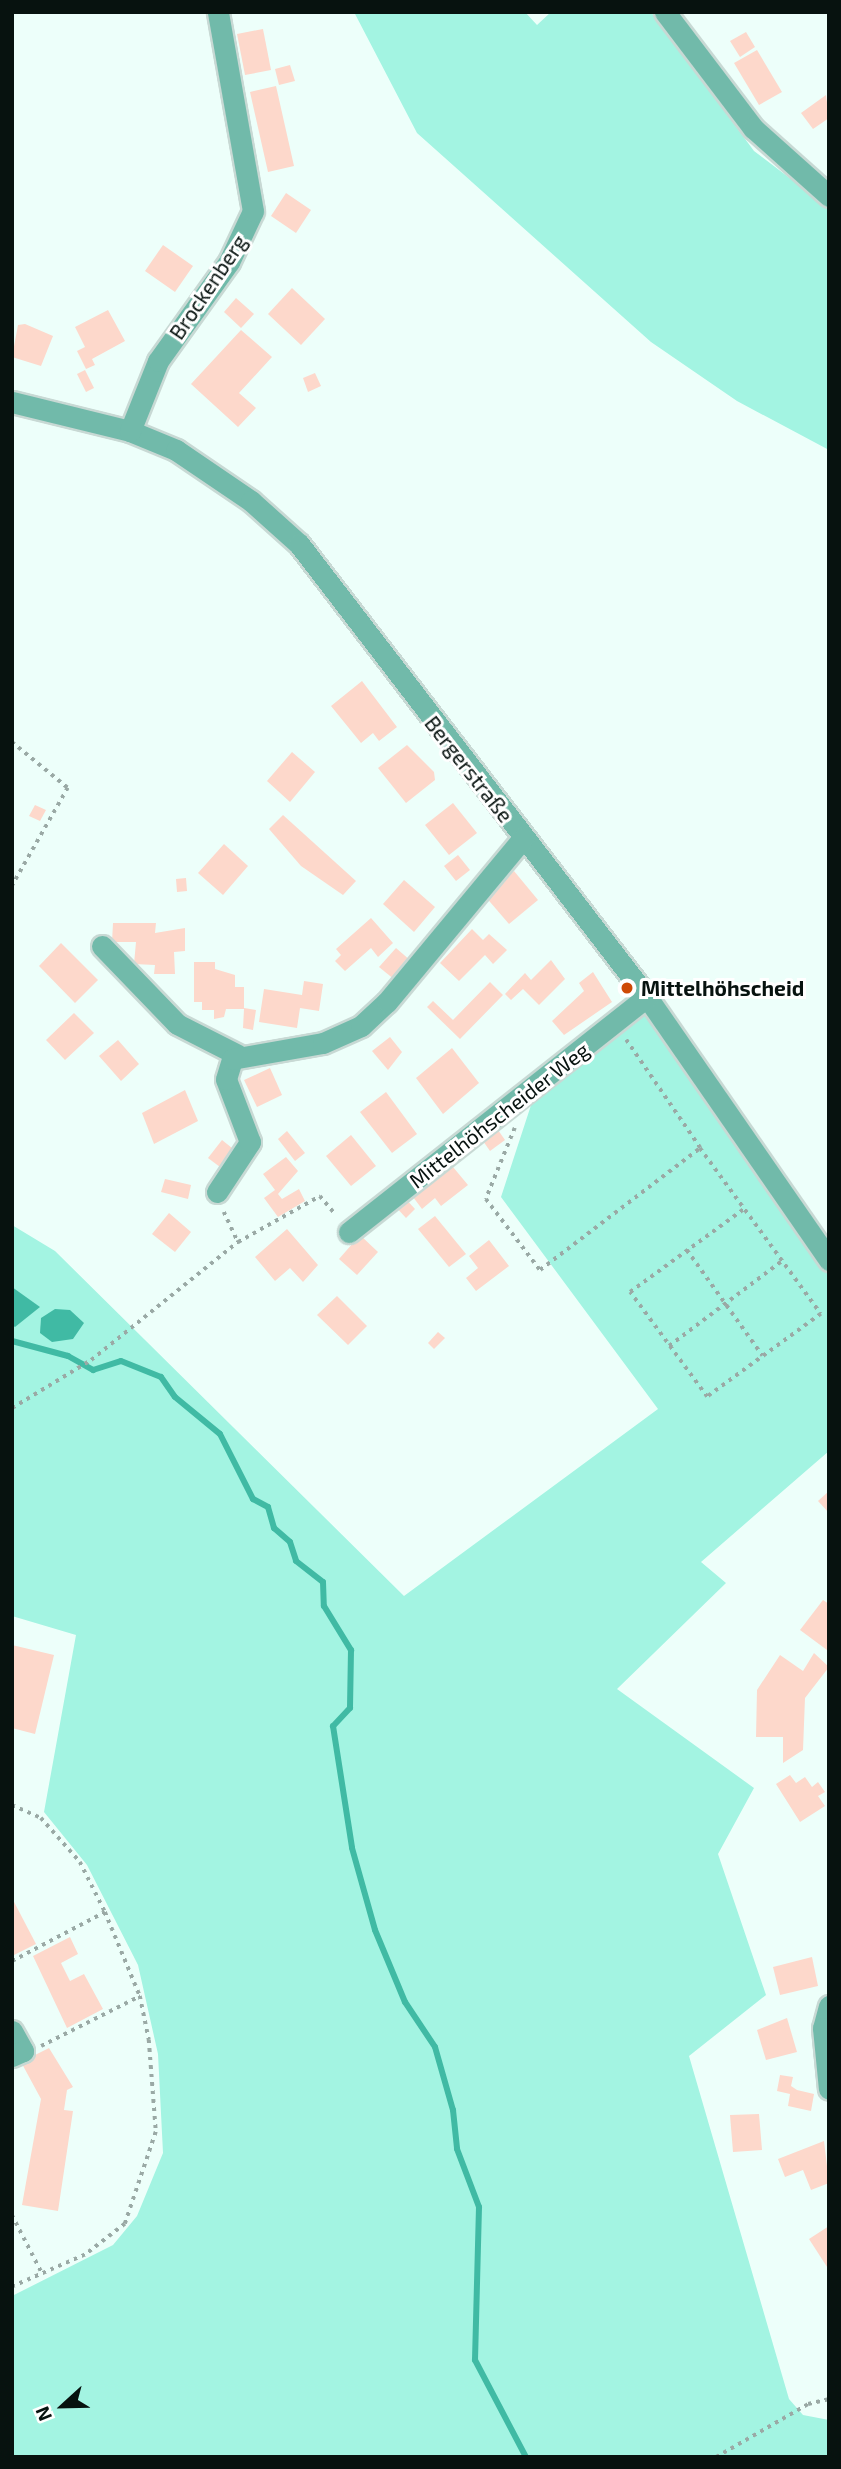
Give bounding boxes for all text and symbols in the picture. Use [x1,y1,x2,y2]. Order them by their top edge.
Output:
street label: Brockenberg [164,230,252,344]
street label: Bergerstraße [420,711,518,827]
place label: Mittelhöhscheid [641,975,804,1001]
marker: Mittelhöhscheid [619,980,635,996]
street label: Mittelhöhscheider Weg [404,1037,594,1193]
north arrow [28,2371,98,2441]
text: N [30,2403,56,2425]

